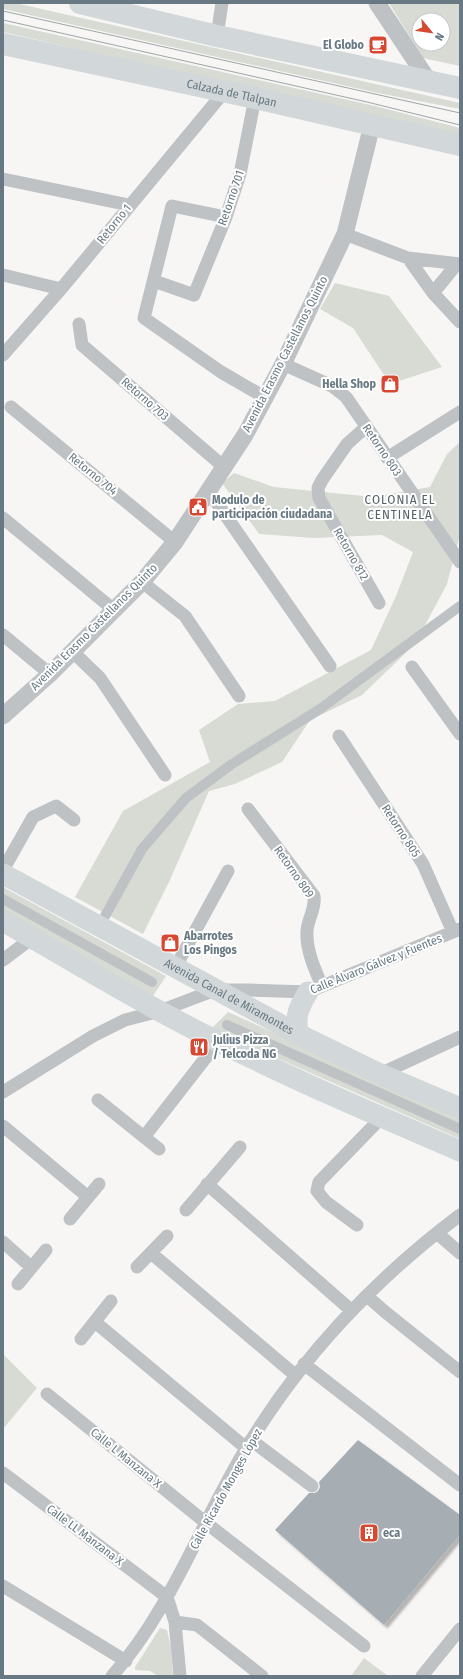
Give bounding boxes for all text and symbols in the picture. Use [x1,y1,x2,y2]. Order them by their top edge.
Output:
north arrow [411,12,451,52]
text: N [432,31,447,43]
cafe icon: El Globo [367,34,389,56]
place label: El Globo [323,38,365,52]
street label: Calzada de Tlalpan [185,77,278,110]
street label: Retorno 701 [215,169,247,227]
street label: Retorno 1 [94,201,134,247]
street label: Avenida Erasmo Castellanos Quinto [239,274,331,434]
shop icon: Hella Shop [379,373,401,395]
street label: Retorno 703 [118,375,172,423]
place label: Hella Shop [322,377,376,391]
street label: Retorno 803 [360,421,404,479]
street label: Retorno 704 [66,450,120,498]
district label: COLONIA EL CENTINELA [365,492,435,522]
place label: Modulo de participación ciudadana [212,493,332,521]
public building icon: Modulo de participación ciudadana [187,496,209,518]
street label: Retorno 812 [331,526,371,582]
street label: Avenida Erasmo Castellanos Quinto [28,561,160,693]
street label: Retorno 805 [379,802,423,860]
street label: Retorno 809 [271,843,317,901]
place label: Abarrotes Los Pingos [183,929,238,957]
street label: Calle Álvaro Gálvez y Fuentes [308,930,444,997]
shop icon: Abarrotes Los Pingos [159,932,181,954]
street label: Avenida Canal de Miramontes [162,956,296,1037]
place label: Julius Pizza / Telcoda NG [212,1033,276,1061]
restaurant icon: Julius Pizza / Telcoda NG [188,1036,210,1058]
street label: Calle L Manzana X [88,1425,164,1491]
street label: Calle Ricardo Monges López [187,1426,265,1552]
street label: Calle LL Manzana X [44,1502,126,1568]
building icon: eca [358,1522,380,1544]
place label: eca [383,1526,400,1540]

